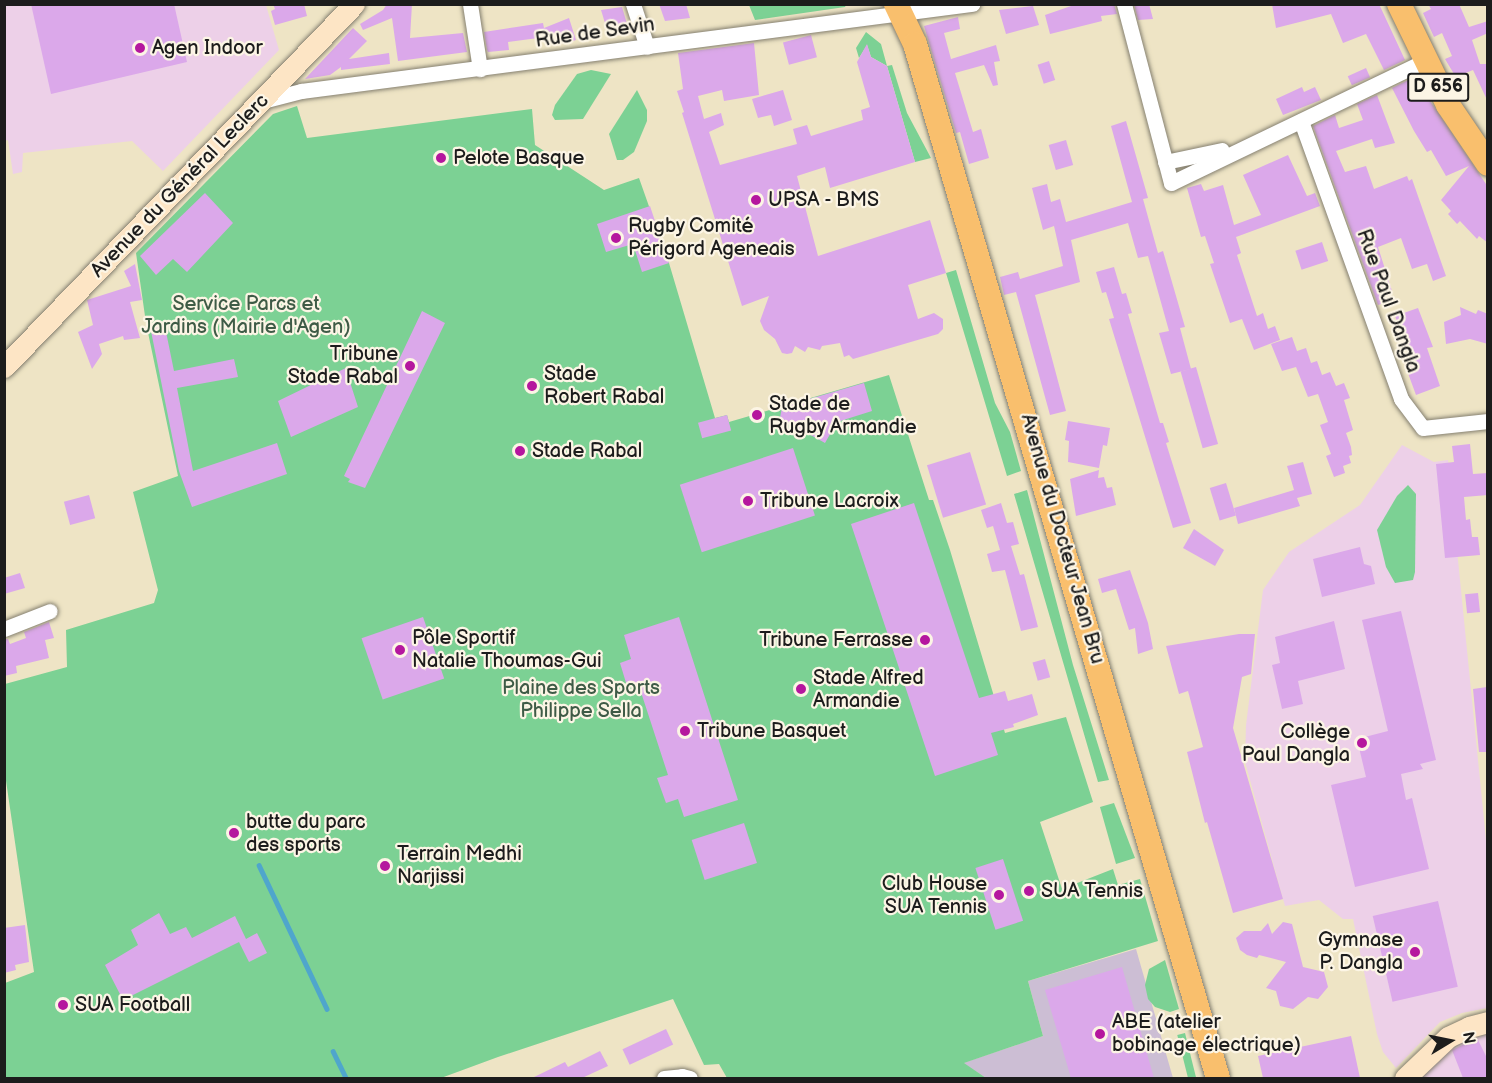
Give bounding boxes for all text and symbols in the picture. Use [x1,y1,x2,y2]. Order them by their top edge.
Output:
street label: Rue de Sevin [534,13,656,53]
place label: Agen Indoor [152,36,263,60]
marker: Agen Indoor [133,41,147,55]
road number: D 656 [1406,72,1470,102]
street label: Avenue du Général Leclerc [86,89,274,283]
place label: Pelote Basque [453,146,584,170]
marker: Pelote Basque [434,151,448,165]
place label: UPSA - BMS [768,188,881,212]
marker: UPSA - BMS [749,193,763,207]
place label: Rugby Comité Périgord Ageneais [628,214,795,261]
street label: Rue Paul Dangla [1351,226,1425,376]
marker: Rugby Comité Périgord Ageneais [609,231,623,245]
park label: Service Parcs et Jardins (Mairie d'Agen) [141,292,351,339]
place label: Tribune Stade Rabal [288,342,398,389]
marker: Tribune Stade Rabal [403,359,417,373]
place label: Stade Robert Rabal [544,362,664,409]
marker: Stade Robert Rabal [525,379,539,393]
place label: Stade de Rugby Armandie [769,392,918,439]
marker: Stade de Rugby Armandie [750,408,764,422]
street label: Avenue du Docteur Jean Bru [1015,411,1109,667]
place label: Stade Rabal [532,439,642,463]
marker: Stade Rabal [513,444,527,458]
place label: Tribune Lacroix [760,489,899,513]
marker: Tribune Lacroix [741,494,755,508]
place label: Pôle Sportif Natalie Thoumas-Gui [412,626,602,673]
place label: Tribune Ferrasse [759,628,913,652]
marker: Tribune Ferrasse [918,633,932,647]
marker: Pôle Sportif Natalie Thoumas-Gui [393,643,407,657]
place label: Stade Alfred Armandie [813,666,924,713]
park label: Plaine des Sports Philippe Sella [502,677,660,724]
marker: Stade Alfred Armandie [794,682,808,696]
place label: Tribune Basquet [697,719,846,743]
place label: Collège Paul Dangla [1242,720,1350,767]
marker: Tribune Basquet [678,724,692,738]
marker: Collège Paul Dangla [1355,736,1369,750]
place label: butte du parc des sports [246,810,366,857]
marker: butte du parc des sports [227,826,241,840]
place label: Terrain Medhi Narjissi [397,843,522,890]
marker: Terrain Medhi Narjissi [378,859,392,873]
place label: Club House SUA Tennis [882,872,987,919]
place label: SUA Tennis [1041,879,1144,903]
marker: SUA Tennis [1022,884,1036,898]
marker: Club House SUA Tennis [992,888,1006,902]
place label: Gymnase P. Dangla [1318,928,1403,975]
marker: Gymnase P. Dangla [1408,945,1422,959]
place label: SUA Football [75,993,190,1017]
marker: SUA Football [56,998,70,1012]
place label: ABE (atelier bobinage électrique) [1112,1011,1301,1058]
north arrow [1420,1011,1480,1071]
marker: ABE (atelier bobinage électrique) [1093,1027,1107,1041]
text: N [1458,1030,1479,1045]

